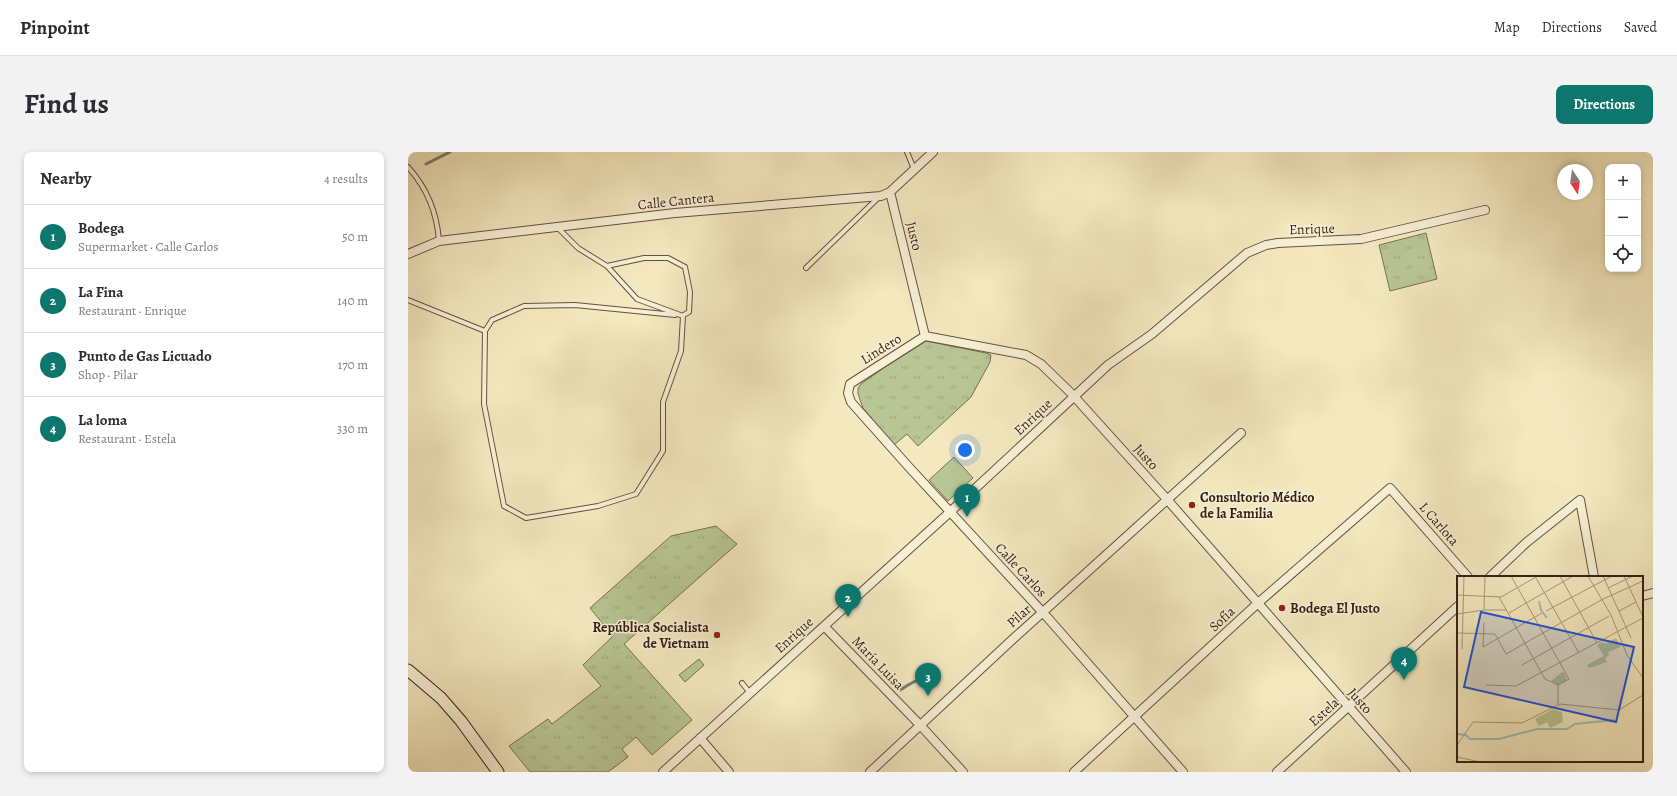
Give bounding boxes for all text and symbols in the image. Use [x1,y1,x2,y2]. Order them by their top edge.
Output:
text: Pinpoint [20,15,90,41]
text: Map [1494,18,1520,37]
text: Directions [1542,18,1602,37]
text: Saved [1624,18,1657,37]
text: Find us [24,85,109,123]
button: Directions [1556,85,1653,124]
north arrow [1557,164,1593,200]
map controls [1605,164,1641,272]
button: + [1605,164,1641,200]
text: Nearby [40,167,91,190]
text: 4 results [324,170,368,187]
street label: Calle Cantera [637,187,716,214]
button: − [1605,200,1641,236]
text: Bodega [78,218,125,238]
street label: Enrique [1289,219,1335,239]
street label: Justo [901,220,927,252]
text: 1 [51,228,55,245]
text: 50 m [342,228,368,245]
button: locate [1605,236,1641,272]
text: Supermarket · Calle Carlos [78,238,218,255]
text: La Fina [78,282,124,302]
text: 2 [50,292,56,309]
text: 140 m [337,292,368,309]
text: Restaurant · Enrique [78,302,187,319]
street label: Lindero [857,329,905,369]
text: Punto de Gas Licuado [78,346,212,366]
text: 3 [50,356,56,373]
text: 170 m [338,356,368,373]
text: Shop · Pilar [78,366,138,383]
street label: Enrique [1010,394,1056,440]
text: La loma [78,410,127,430]
text: 4 [50,420,56,437]
text: 330 m [337,420,368,437]
text: Restaurant · Estela [78,430,176,447]
your location [955,440,975,460]
street label: Justo [1129,440,1163,474]
pin: 1 [954,484,980,517]
place label: Consultorio Médico de la Familia [1200,488,1315,523]
street label: L Carlota [1415,498,1464,550]
marker: Consultorio Médico de la Familia [1187,500,1197,510]
street label: Calle Carlos [991,539,1051,601]
inset map [1457,576,1643,762]
pin: 2 [835,584,861,617]
place label: Bodega El Justo [1290,599,1380,618]
street label: Pilar [1003,600,1036,632]
street label: Sofía [1205,602,1240,636]
marker: Bodega El Justo [1277,603,1287,613]
street label: Enrique [771,613,817,657]
place label: República Socialista de Vietnam [592,618,709,653]
marker: República Socialista de Vietnam [712,630,722,640]
street label: María Luisa [848,632,909,694]
pin: 4 [1391,647,1417,680]
pin: 3 [915,663,941,696]
street label: Justo [1343,684,1377,718]
street label: Estela [1305,693,1344,731]

